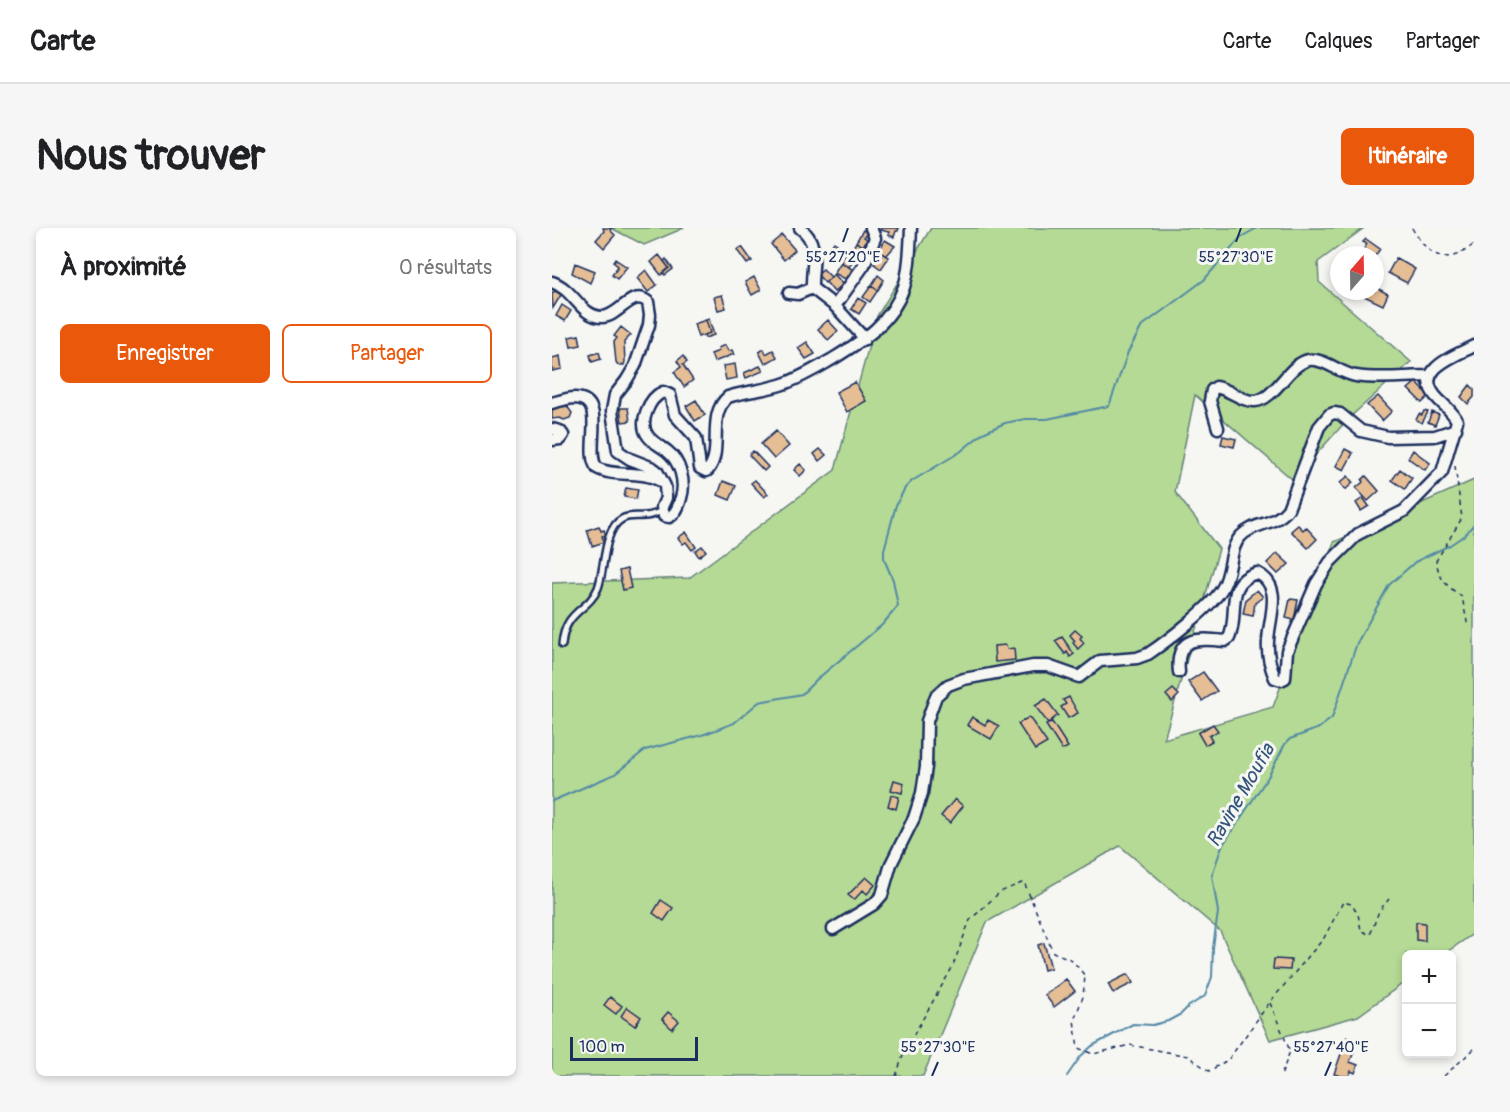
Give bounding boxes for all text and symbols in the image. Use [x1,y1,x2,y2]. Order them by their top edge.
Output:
text: Carte [30,24,95,59]
text: Carte [1222,28,1271,55]
text: Calques [1304,28,1372,55]
text: Partager [1405,28,1480,55]
button: Itinéraire [1341,128,1474,185]
text: Nous trouver [36,130,265,182]
north arrow [1330,246,1384,300]
text: 55°27'20"E [806,248,881,267]
text: 55°27'30"E [1199,248,1274,267]
text: À proximité [60,251,187,283]
text: 0 résultats [399,255,492,280]
button: Enregistrer [60,324,270,383]
button: Partager [282,324,492,383]
water label: Ravine Moufia [1201,738,1281,851]
map controls [1402,950,1456,1058]
button: + [1402,950,1456,1004]
button: − [1402,1004,1456,1058]
scale bar [570,1034,698,1062]
text: 100 m [579,1037,625,1057]
text: 55°27'30"E [901,1038,976,1057]
text: 55°27'40"E [1294,1038,1369,1057]

